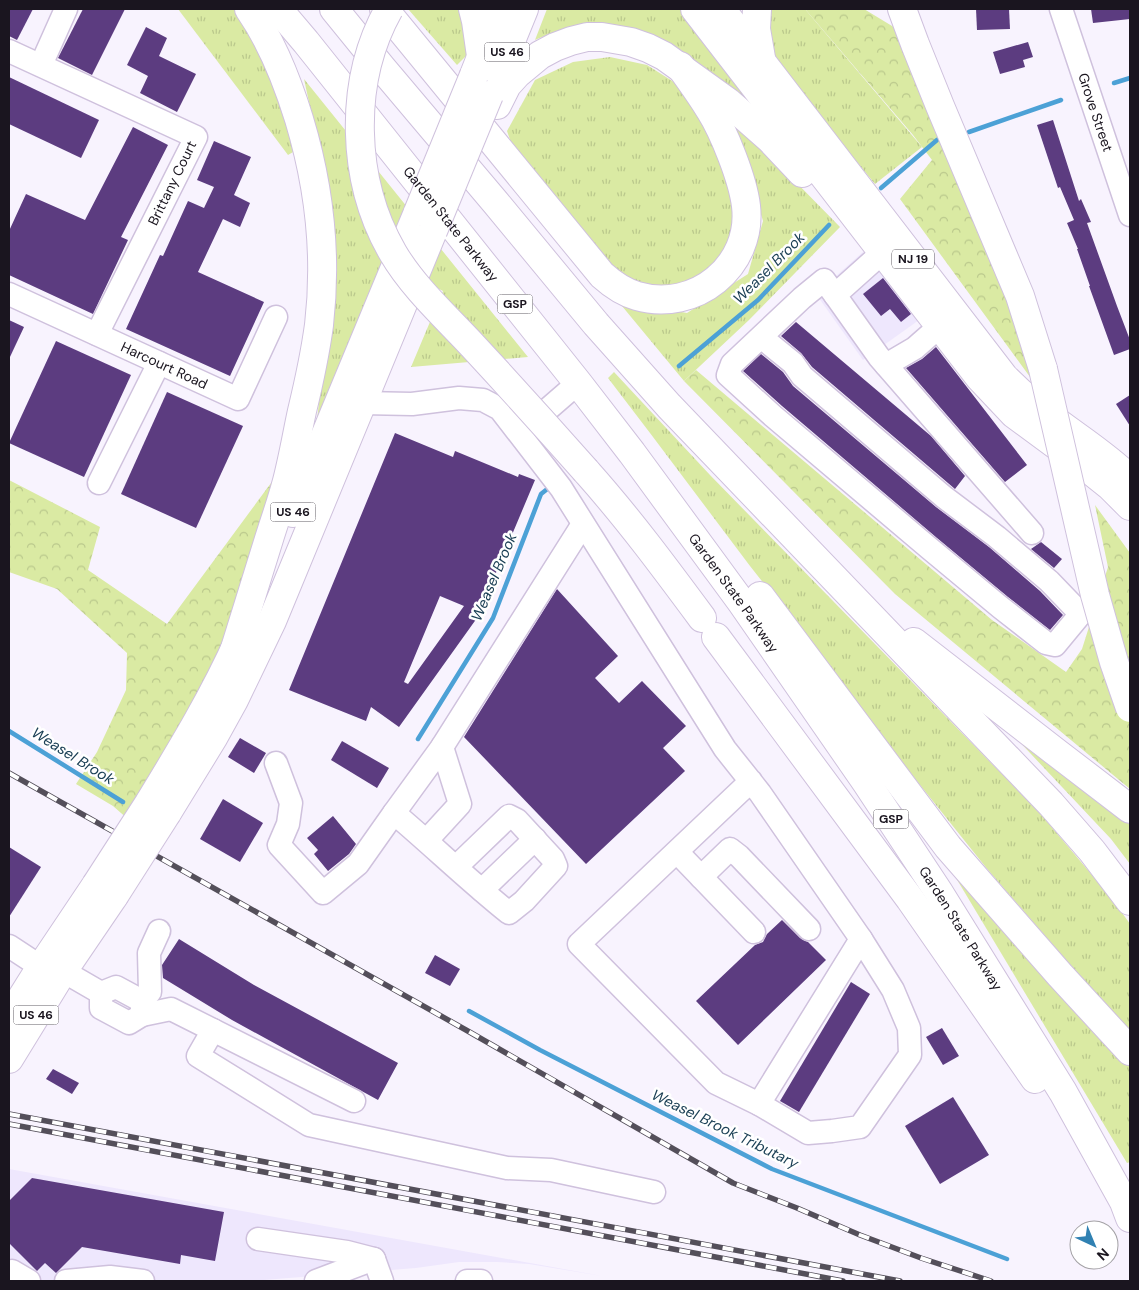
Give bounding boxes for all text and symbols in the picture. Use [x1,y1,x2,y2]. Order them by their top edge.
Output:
road number: US 46 [484,42,530,62]
street label: Grove Street [1074,71,1117,154]
street label: Brittany Court [144,138,200,228]
street label: Garden State Parkway [399,162,503,286]
water label: Weasel Brook [729,228,809,308]
road number: NJ 19 [892,250,934,268]
road number: GSP [498,294,532,314]
street label: Harcourt Road [118,338,211,393]
road number: US 46 [270,502,316,522]
water label: Weasel Brook [466,530,522,624]
street label: Garden State Parkway [685,530,783,656]
water label: Weasel Brook [28,723,118,790]
road number: GSP [874,810,908,829]
street label: Garden State Parkway [915,863,1007,994]
road number: US 46 [14,1006,58,1024]
water label: Weasel Brook Tributary [648,1085,802,1174]
north arrow [1069,1220,1119,1270]
text: N [1093,1244,1113,1264]

